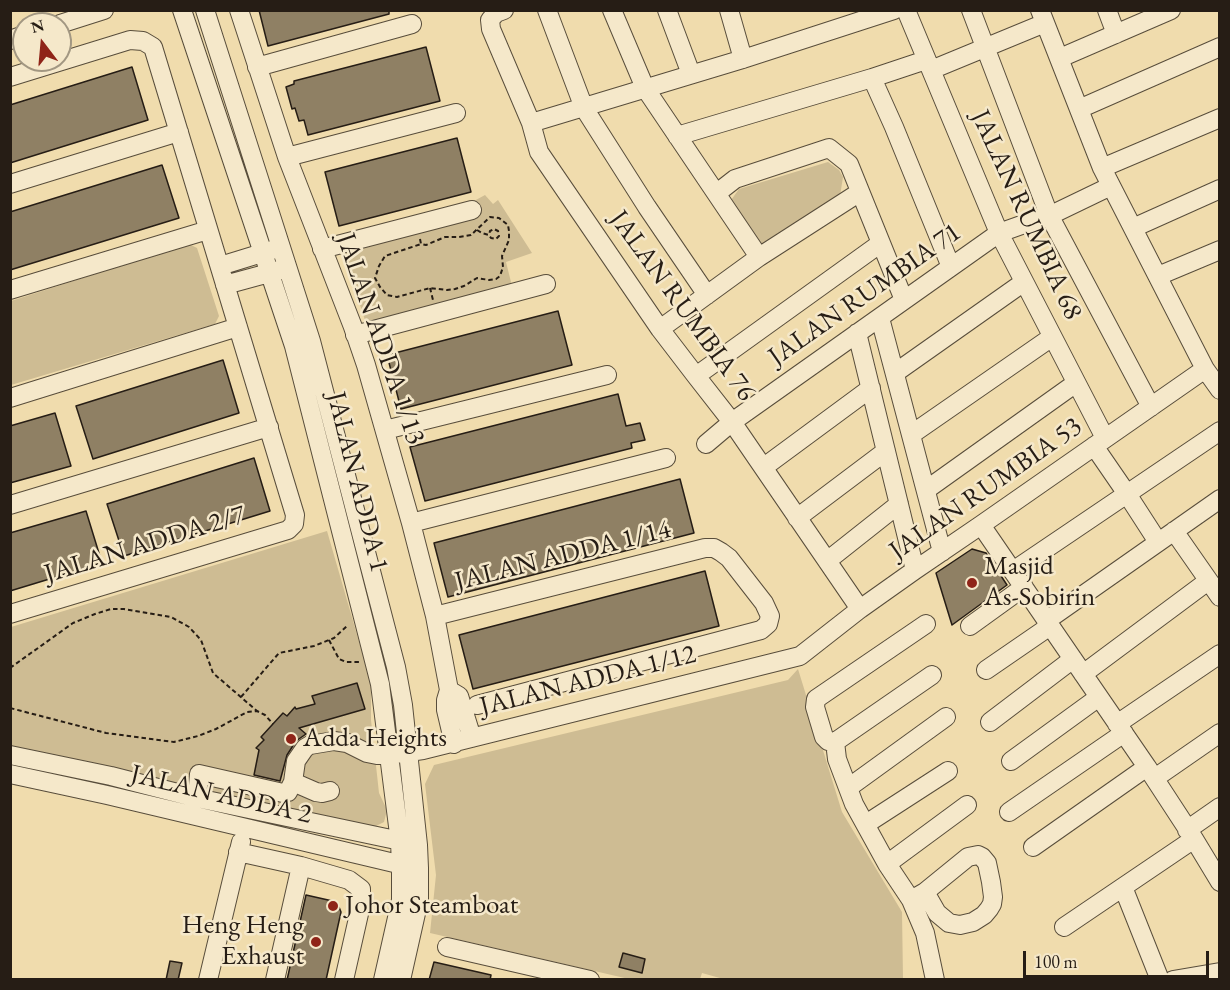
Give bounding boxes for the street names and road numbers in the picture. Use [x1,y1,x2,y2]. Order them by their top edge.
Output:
street label: JALAN RUMBIA 68 [963,105,1089,325]
street label: JALAN RUMBIA 76 [602,204,762,408]
street label: JALAN RUMBIA 71 [762,216,968,374]
street label: JALAN ADDA 1/13 [329,229,431,449]
street label: JALAN ADDA 1 [319,388,395,576]
street label: JALAN RUMBIA 53 [883,410,1089,568]
street label: JALAN ADDA 2/7 [41,499,249,591]
street label: JALAN ADDA 1/14 [452,513,674,599]
street label: JALAN ADDA 1/12 [477,638,699,724]
street label: JALAN ADDA 2 [127,758,315,832]

